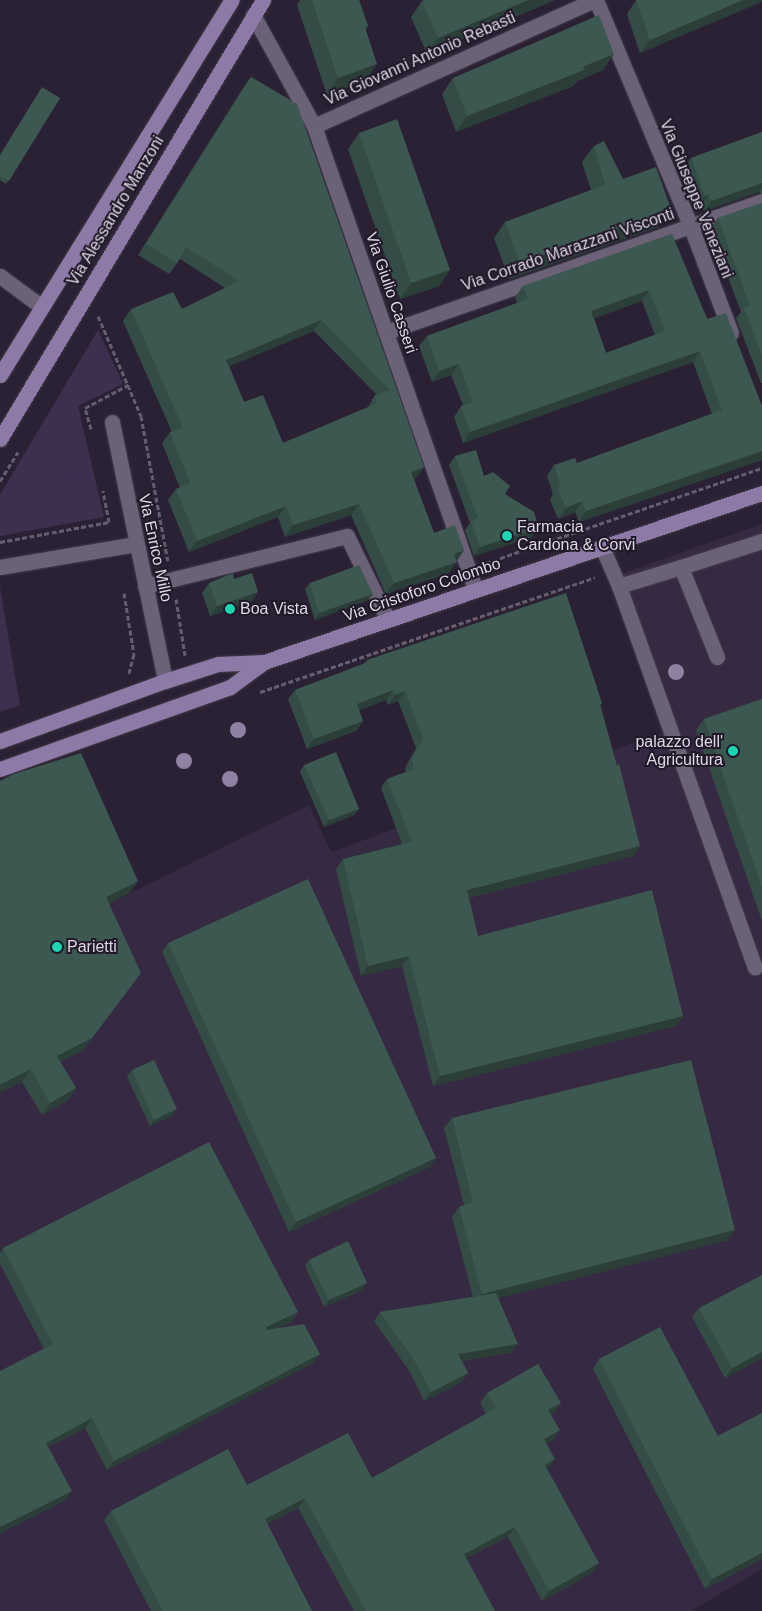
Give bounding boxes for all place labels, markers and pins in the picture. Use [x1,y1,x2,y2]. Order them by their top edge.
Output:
place label: Farmacia Cardona & Corvi [517,517,635,555]
marker: Farmacia Cardona & Corvi [501,530,513,542]
place label: Boa Vista [240,599,308,619]
marker: Boa Vista [224,603,236,615]
place label: palazzo dell' Agricultura [635,732,723,770]
marker: palazzo dell' Agricultura [727,745,739,757]
place label: Parietti [67,937,117,957]
marker: Parietti [51,941,63,953]

